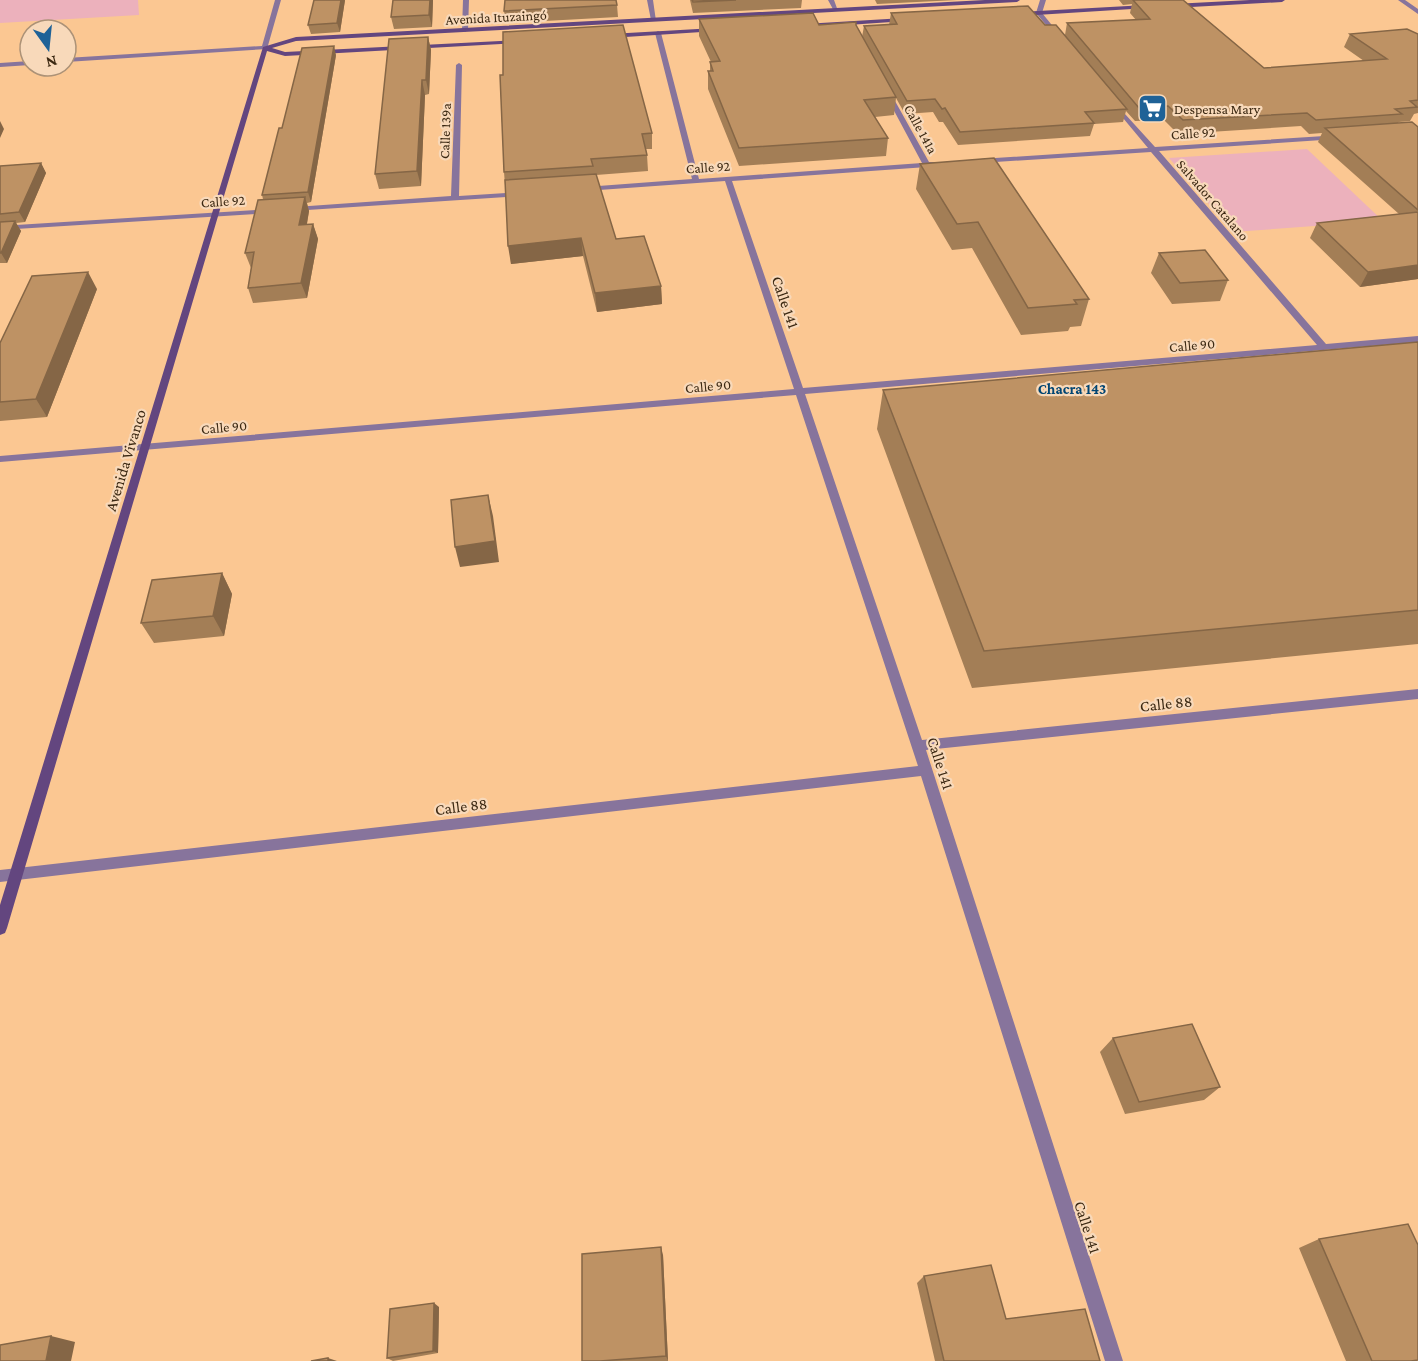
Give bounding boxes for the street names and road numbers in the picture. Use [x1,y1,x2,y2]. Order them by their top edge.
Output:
street label: Avenida Ituzaingó [445,6,547,28]
street label: Calle 139a [436,102,454,159]
street label: Calle 141a [901,102,941,157]
street label: Calle 92 [1170,123,1216,143]
street label: Salvador Catalano [1174,156,1252,244]
street label: Calle 92 [685,157,731,177]
street label: Calle 92 [200,191,246,211]
street label: Calle 141 [769,274,802,330]
street label: Calle 90 [1168,335,1216,355]
street label: Calle 90 [684,376,732,396]
street label: Avenida Vivanco [102,407,149,513]
street label: Calle 90 [200,417,248,437]
street label: Calle 88 [1139,692,1193,715]
street label: Calle 141 [924,735,957,791]
street label: Calle 88 [434,795,488,818]
street label: Calle 141 [1071,1199,1104,1255]

